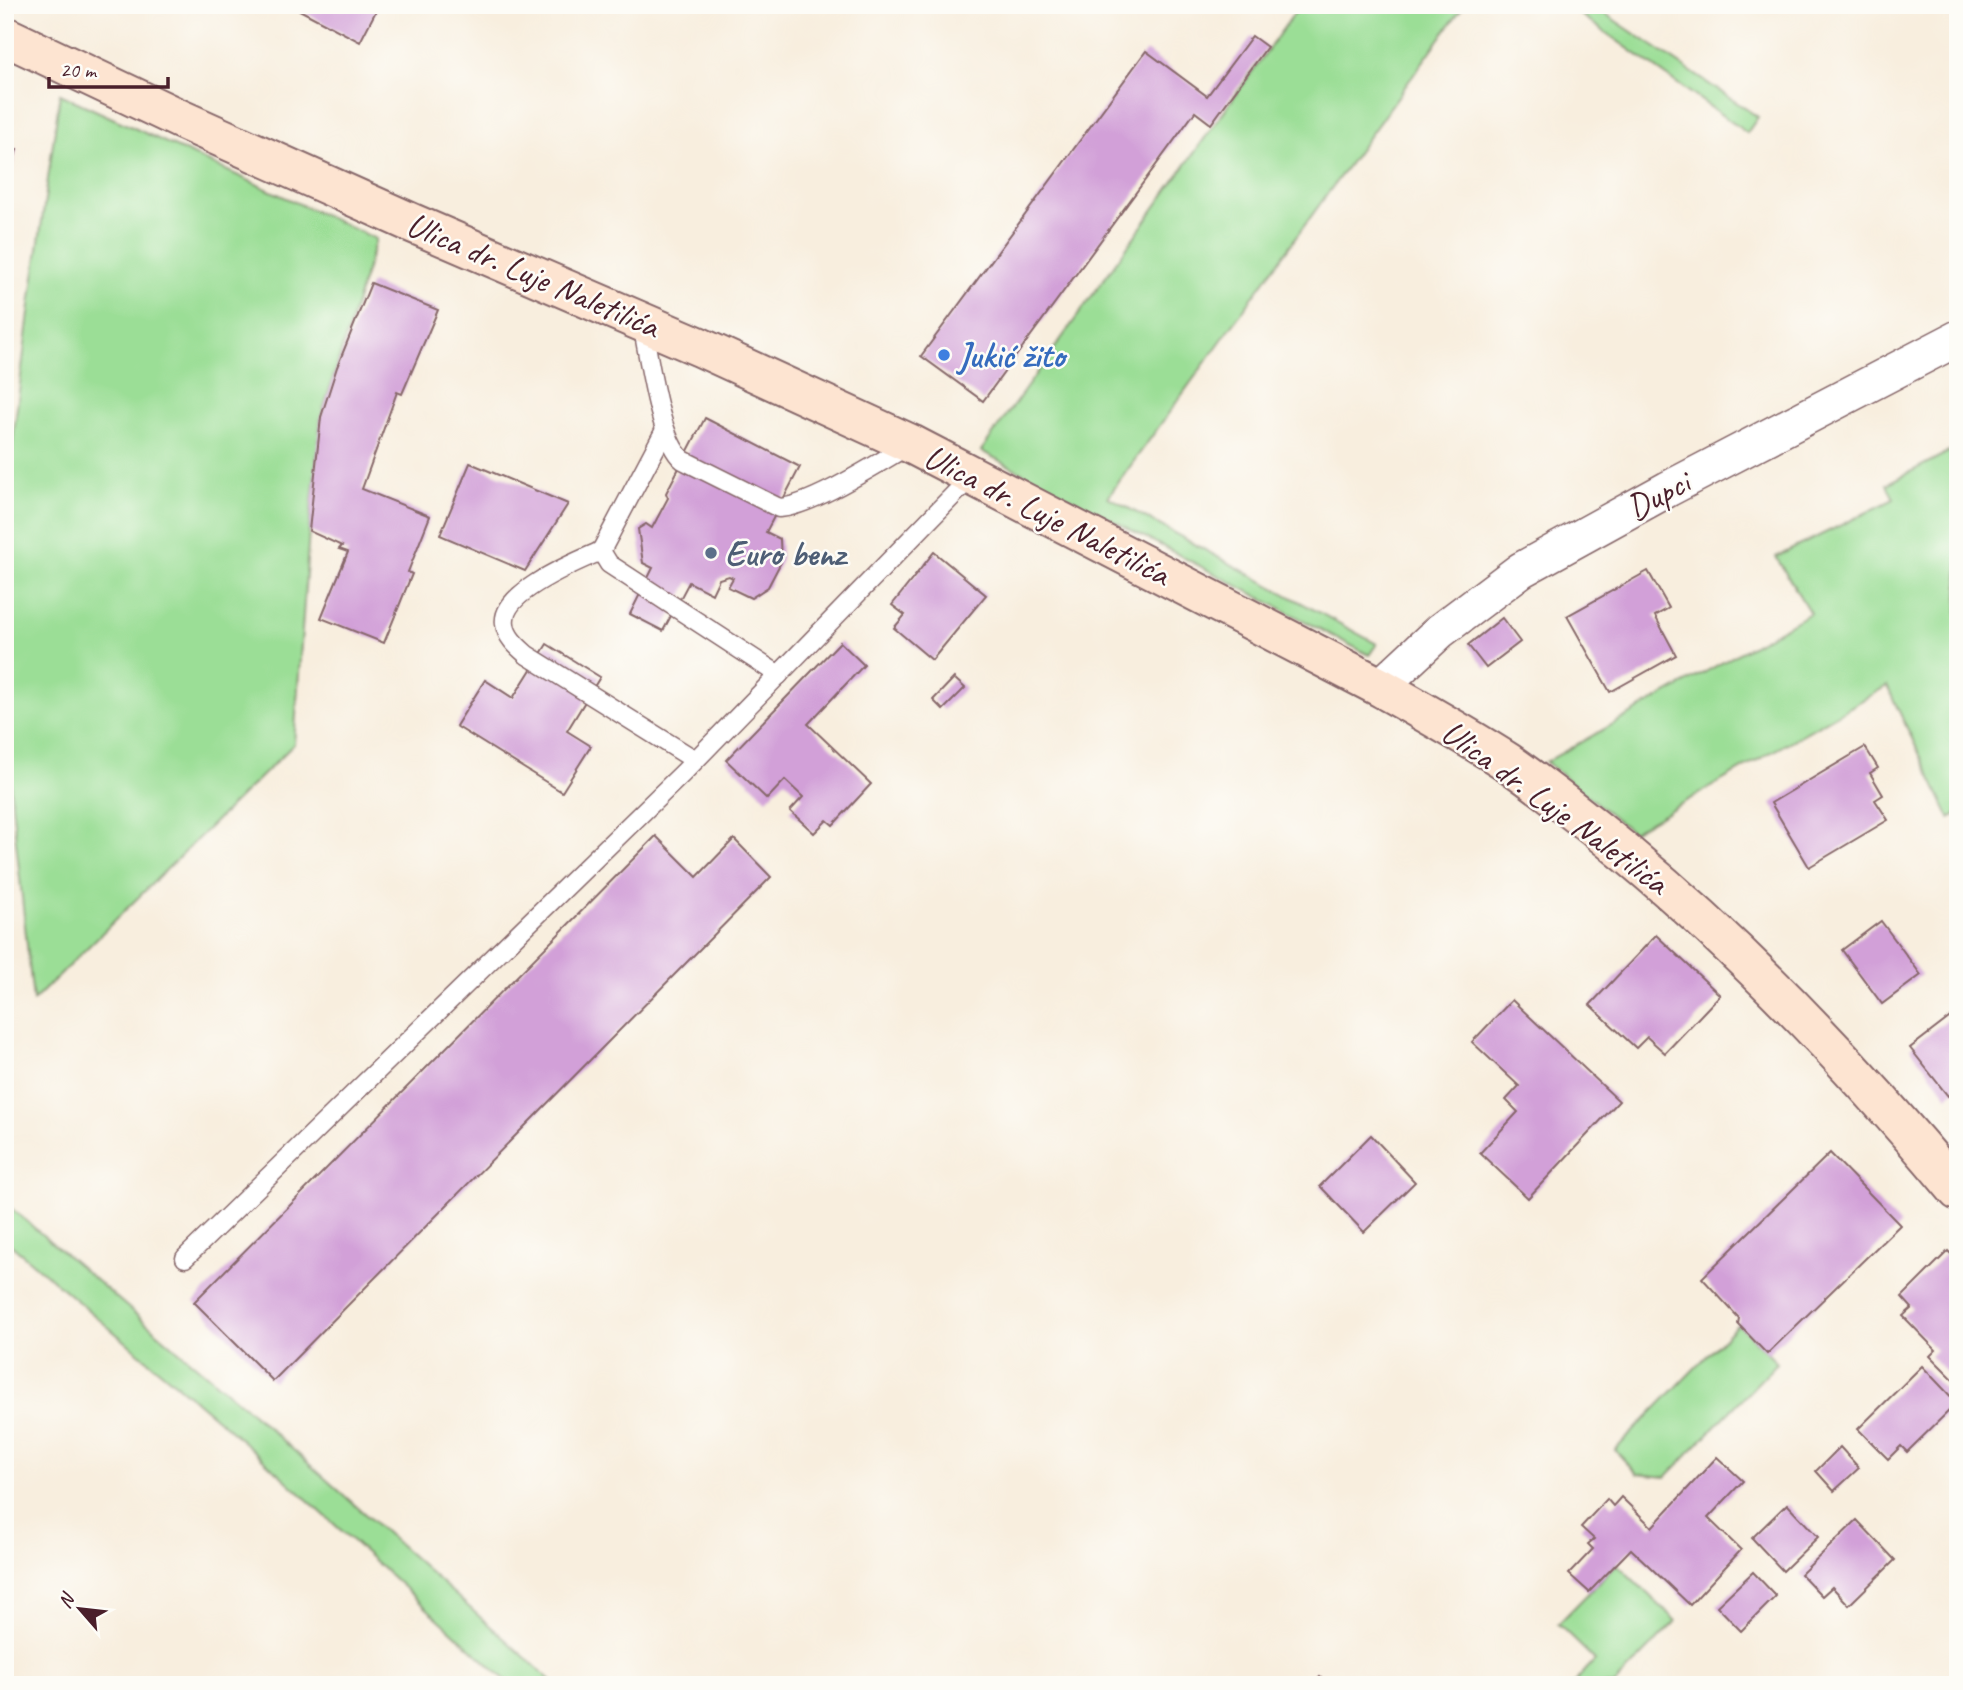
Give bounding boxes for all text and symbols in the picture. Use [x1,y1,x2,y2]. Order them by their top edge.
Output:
scale bar [49,46,168,90]
text: 20 m [60,57,98,83]
street label: Ulica dr. Luje Naletilića [400,202,669,350]
place label: Jukić žito [956,333,1068,378]
marker: Jukić žito [936,347,952,363]
street label: Ulica dr. Luje Naletilića [916,434,1180,598]
street label: Dupci [1619,458,1701,530]
place label: Euro benz [725,531,849,576]
marker: Euro benz [703,545,719,561]
street label: Ulica dr. Luje Naletilića [1433,709,1680,906]
north arrow [46,1574,116,1644]
text: N [53,1588,81,1612]

